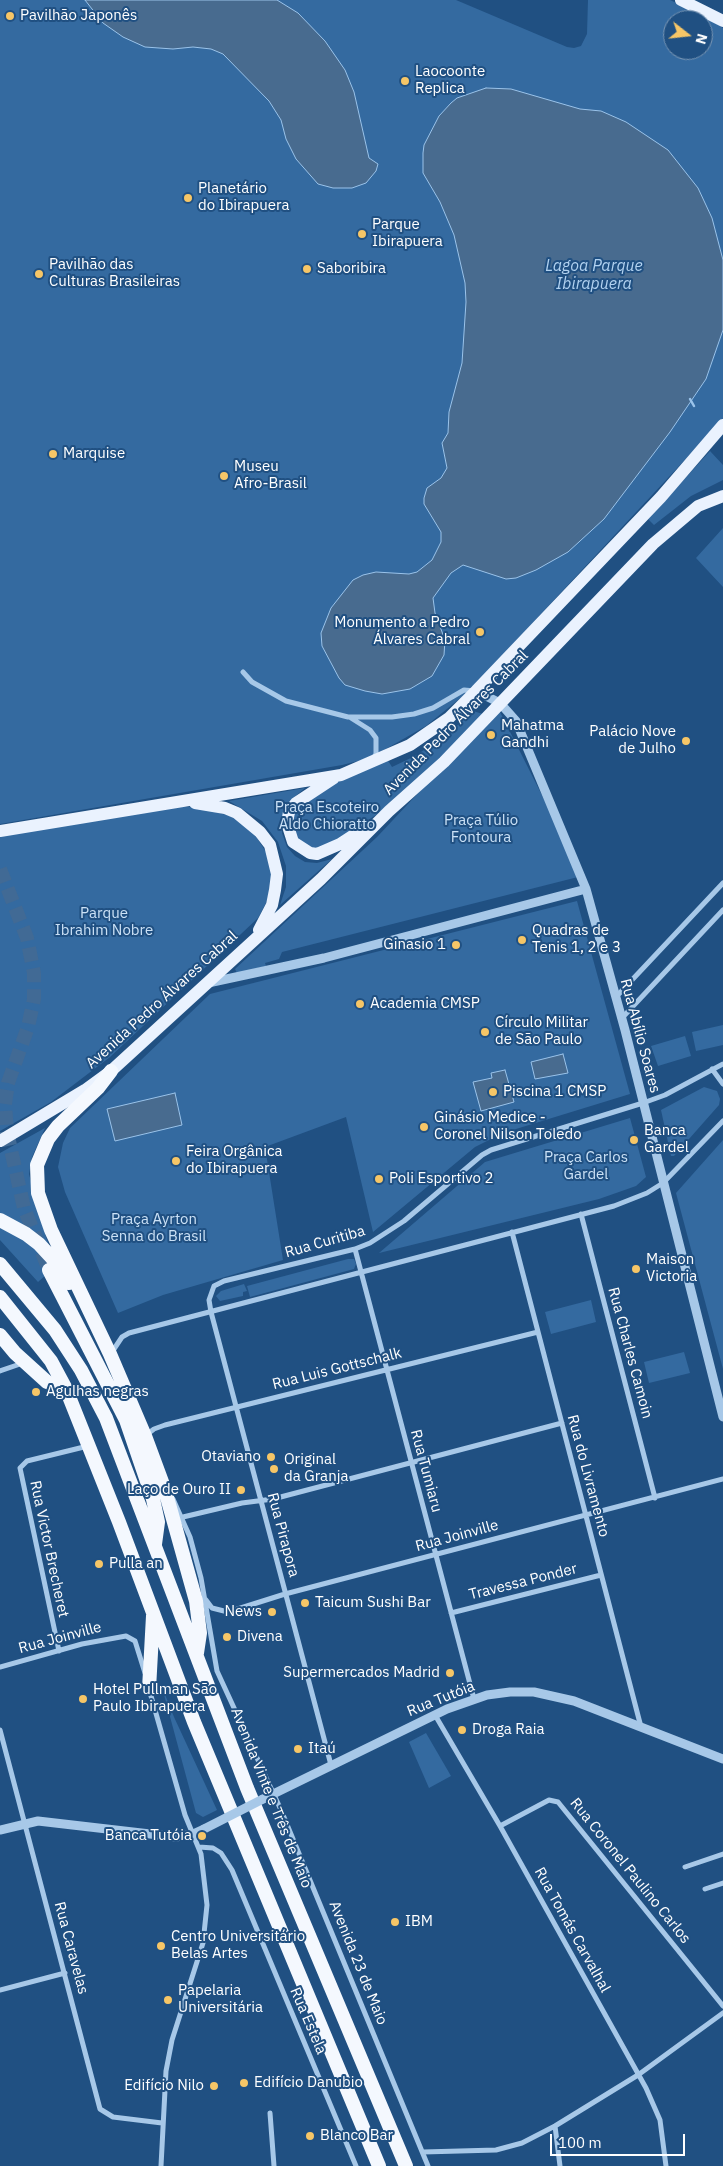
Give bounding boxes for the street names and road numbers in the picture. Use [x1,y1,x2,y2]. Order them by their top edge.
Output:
street label: Avenida Pedro Álvares Cabral [380,647,532,799]
street label: Avenida Pedro Álvares Cabral [83,927,241,1073]
street label: Rua Abílio Soares [616,977,664,1095]
street label: Rua Curitiba [283,1222,367,1262]
street label: Rua Charles Camoin [604,1285,656,1421]
street label: Rua Luis Gottschalk [270,1344,404,1394]
street label: Rua do Livramento [563,1413,613,1539]
street label: Rua Tumiaru [406,1428,446,1514]
street label: Rua Victor Brecheret [26,1479,72,1619]
street label: Rua Pirapora [263,1491,303,1579]
street label: Rua Joinville [413,1516,501,1556]
street label: Travessa Ponder [467,1560,579,1604]
street label: Rua Joinville [16,1618,104,1658]
street label: Rua Tutóia [405,1677,477,1721]
street label: Avenida Vinte e Três de Maio [227,1705,315,1891]
street label: Rua Coronel Paulino Carlos [566,1795,694,1947]
street label: Rua Tomás Carvalhal [530,1864,614,1996]
street label: Avenida 23 de Maio [325,1899,391,2027]
street label: Rua Caravelas [50,1900,92,1996]
street label: Rua Estela [286,1985,330,2057]

